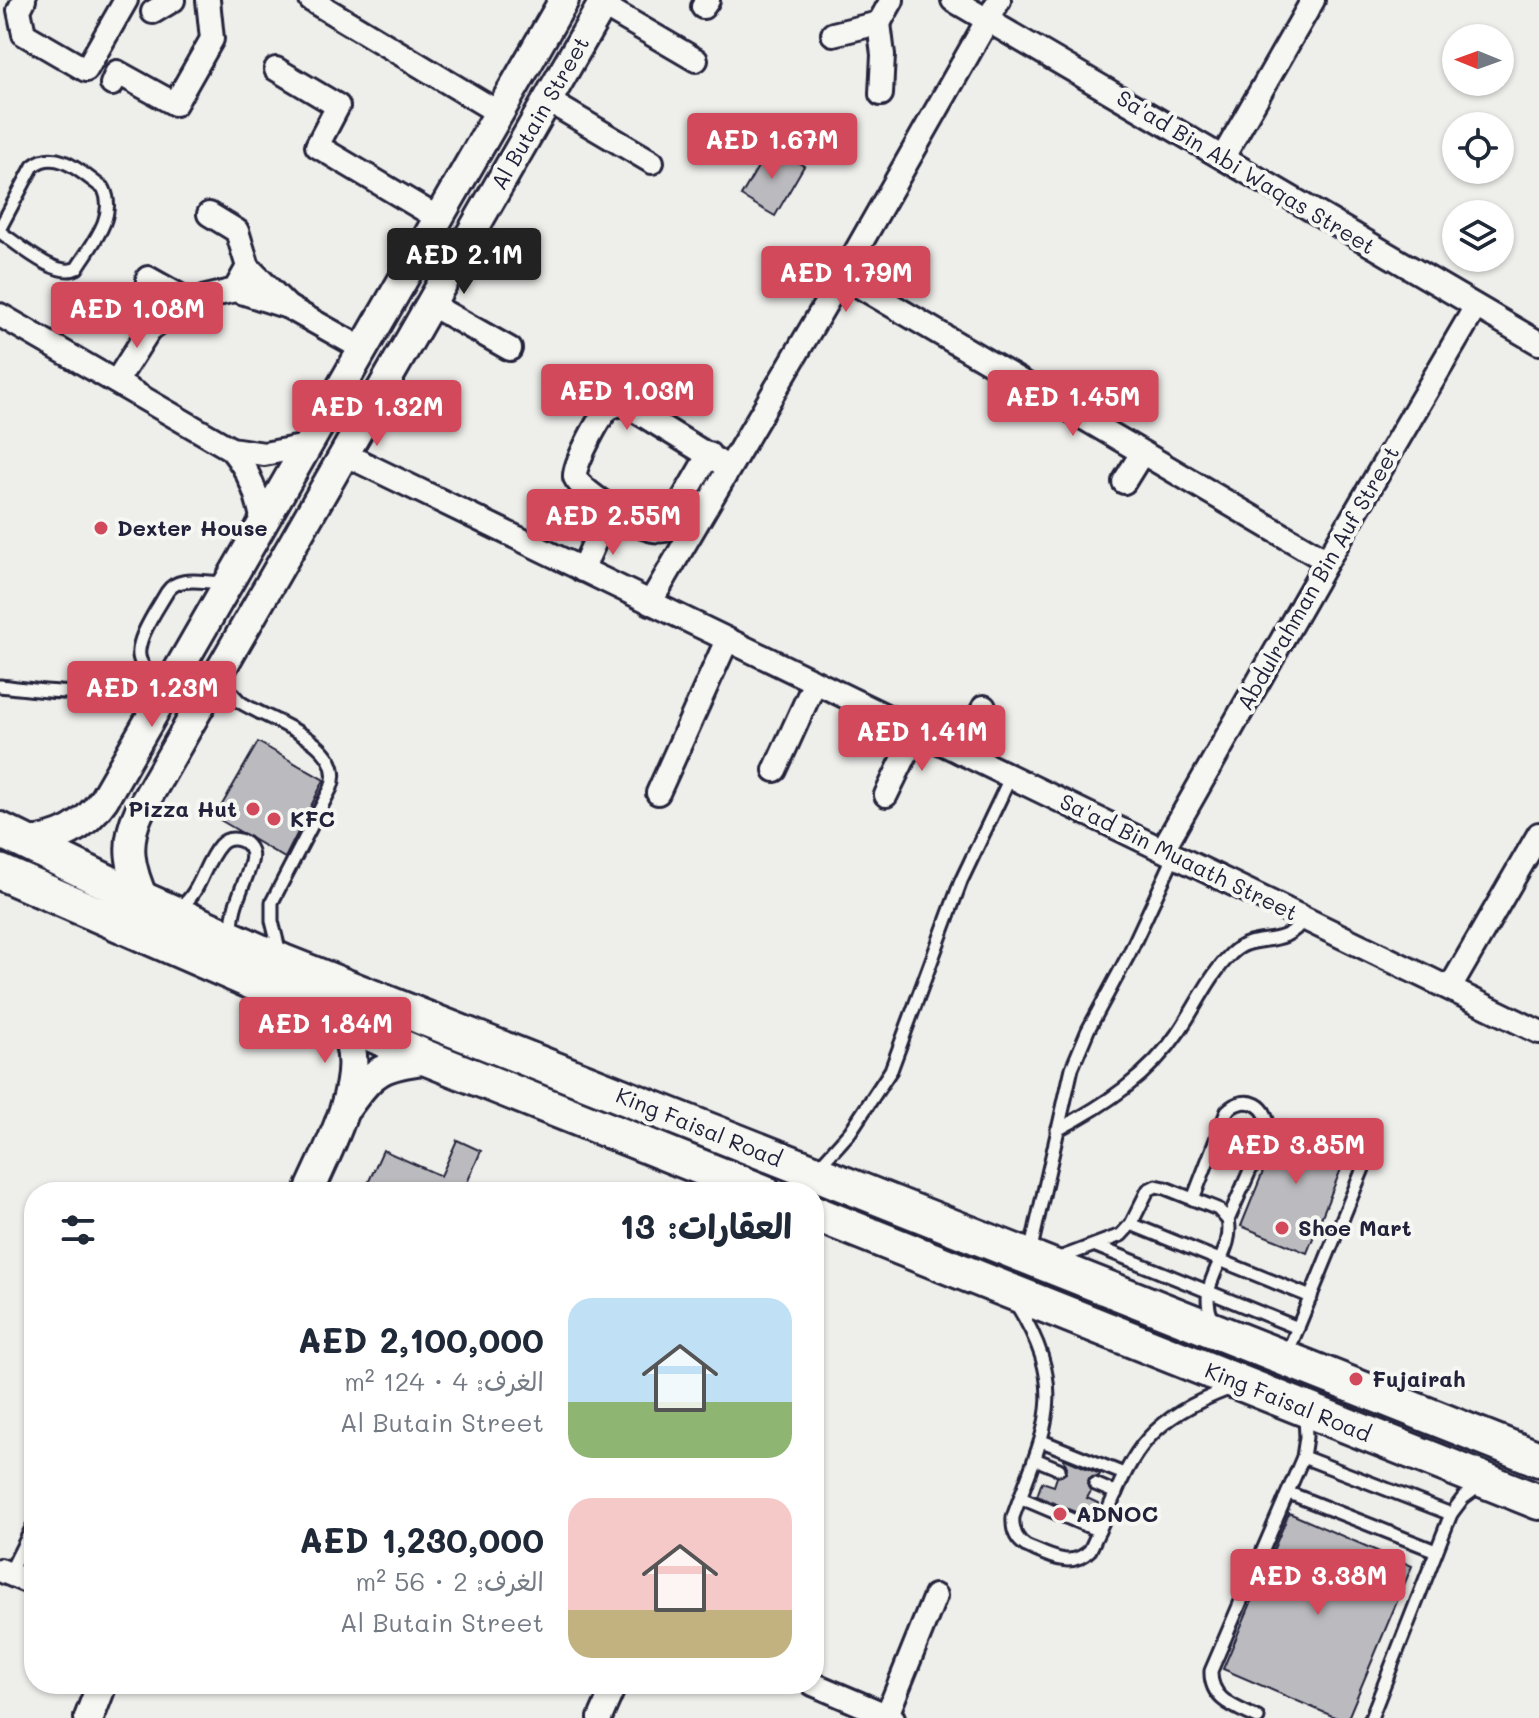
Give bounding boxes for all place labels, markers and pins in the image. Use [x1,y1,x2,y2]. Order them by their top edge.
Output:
pin: AED 1.67M [680,113,864,181]
pin: AED 2.1M [381,228,547,296]
pin: AED 1.79M [754,246,938,314]
pin: AED 1.08M [45,282,229,350]
pin: AED 1.03M [535,364,719,432]
pin: AED 1.45M [981,370,1165,438]
pin: AED 1.32M [285,380,469,448]
pin: AED 2.55M [521,489,705,557]
place label: Dexter House [117,513,268,542]
marker: Dexter House [92,519,110,537]
pin: AED 1.23M [60,661,244,729]
pin: AED 1.41M [830,705,1014,773]
place label: Pizza Hut [128,794,237,823]
marker: Pizza Hut [244,800,262,818]
place label: KFC [290,804,335,833]
marker: KFC [265,810,283,828]
pin: AED 1.84M [233,997,417,1065]
pin: AED 3.85M [1204,1118,1388,1186]
place label: Shoe Mart [1298,1213,1412,1242]
marker: Shoe Mart [1273,1219,1291,1237]
place label: Fujairah [1372,1364,1466,1393]
marker: Fujairah [1347,1370,1365,1388]
place label: ADNOC [1076,1499,1158,1528]
marker: ADNOC [1051,1505,1069,1523]
pin: AED 3.38M [1226,1549,1410,1617]

